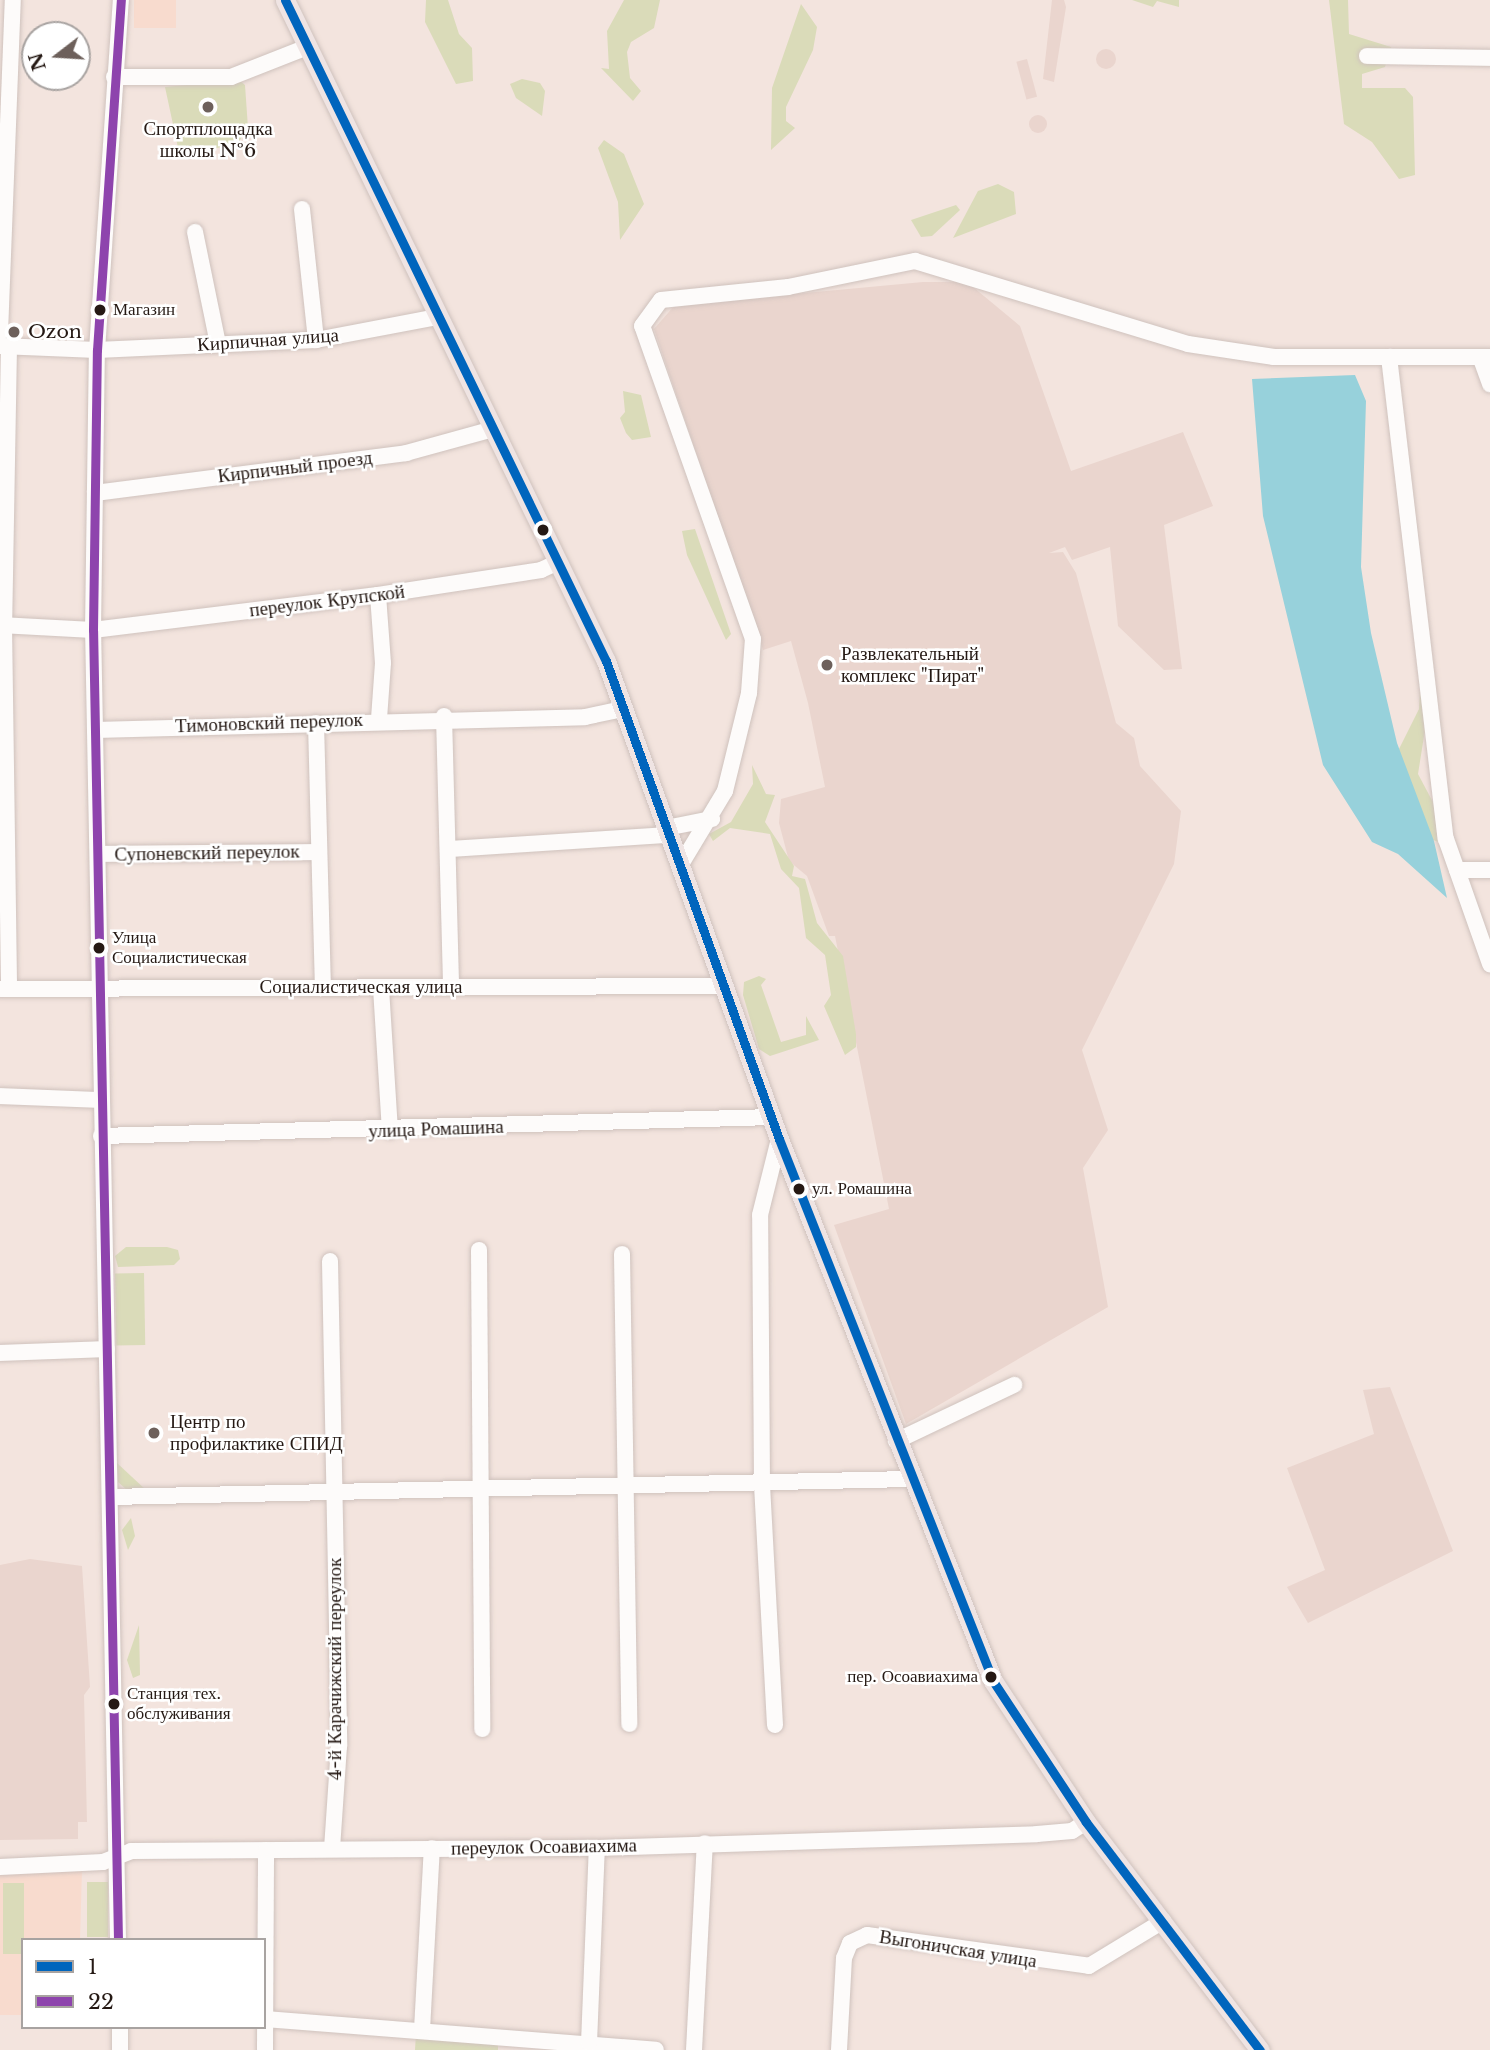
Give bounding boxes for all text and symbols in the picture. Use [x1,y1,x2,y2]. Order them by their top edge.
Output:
north arrow [21,21,91,91]
text: N [24,50,51,74]
marker: Спортплощадка школы №6 [200,99,216,115]
place label: Спортплощадка школы №6 [143,118,273,162]
place label: Магазин [113,300,175,320]
marker: Магазин [93,303,107,317]
place label: Ozon [28,321,82,343]
marker: Ozon [6,324,22,340]
street label: Кирпичная улица [196,324,340,356]
street label: Кирпичный проезд [216,446,374,488]
unlabelled marker [536,523,550,537]
street label: переулок Крупской [248,580,406,622]
place label: Развлекательный комплекс "Пират" [841,643,985,687]
marker: Развлекательный комплекс "Пират" [819,657,835,673]
street label: Тимоновский переулок [175,708,363,738]
street label: Супоневский переулок [114,840,300,866]
place label: Улица Социалистическая [112,928,247,968]
marker: Улица Социалистическая [92,941,106,955]
street label: Социалистическая улица [259,976,463,998]
street label: улица Ромашина [368,1115,504,1143]
place label: ул. Ромашина [812,1179,912,1199]
marker: ул. Ромашина [792,1182,806,1196]
place label: Центр по профилактике СПИД [170,1411,343,1455]
marker: Центр по профилактике СПИД [144,1423,164,1443]
street label: 4-й Карачижский переулок [324,1558,346,1780]
place label: пер. Осоавиахима [847,1667,978,1687]
marker: пер. Осоавиахима [984,1670,998,1684]
place label: Станция тех. обслуживания [127,1684,231,1724]
marker: Станция тех. обслуживания [107,1697,121,1711]
street label: переулок Осоавиахима [451,1834,637,1860]
street label: Выгоничская улица [878,1925,1038,1973]
legend [21,1938,266,2029]
text: 1 [88,1954,97,1980]
text: 22 [88,1989,114,2015]

